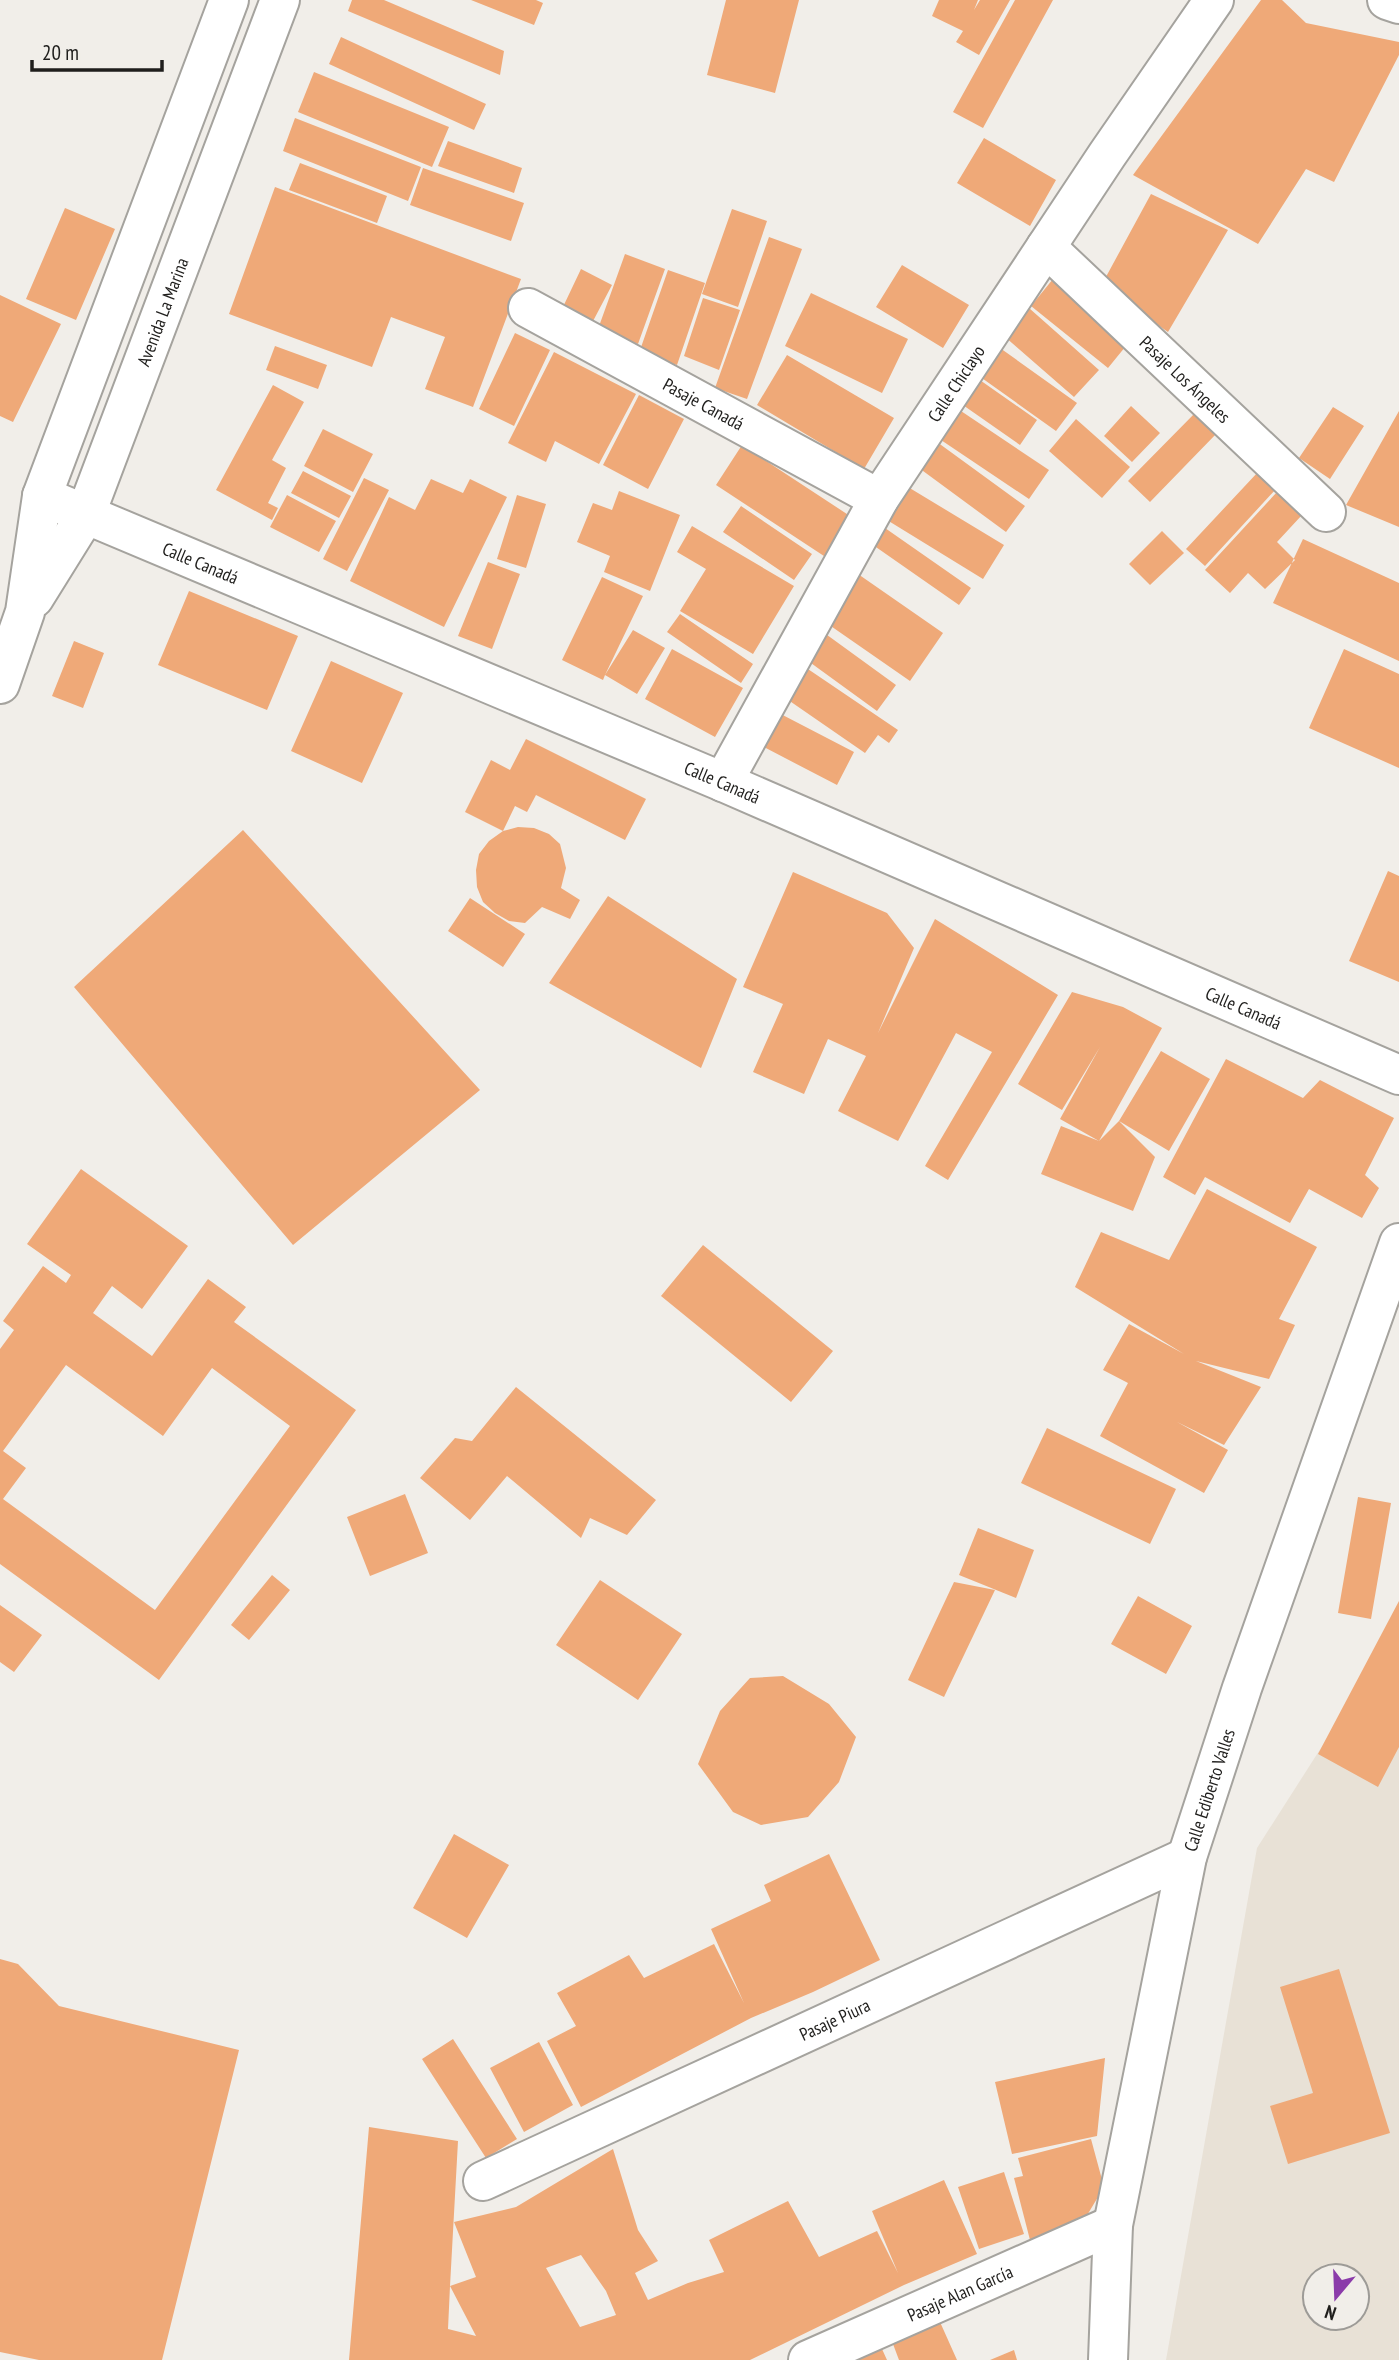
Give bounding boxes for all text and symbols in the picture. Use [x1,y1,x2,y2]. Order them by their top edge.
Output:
scale bar [32,28,161,72]
text: 20 m [42,39,79,66]
street label: Avenida La Marina [131,254,193,369]
street label: Pasaje Los Ángeles [1135,331,1236,427]
street label: Calle Chiclayo [922,340,990,426]
street label: Pasaje Canadá [659,372,748,435]
street label: Calle Canadá [159,536,242,589]
street label: Calle Canadá [681,756,764,808]
street label: Calle Canadá [1202,981,1285,1034]
street label: Calle Ediberto Valles [1178,1726,1240,1854]
street label: Pasaje Piura [796,1993,874,2045]
street label: Pasaje Alan García [903,2259,1016,2326]
north arrow [1301,2262,1371,2332]
text: N [1322,2300,1339,2326]

